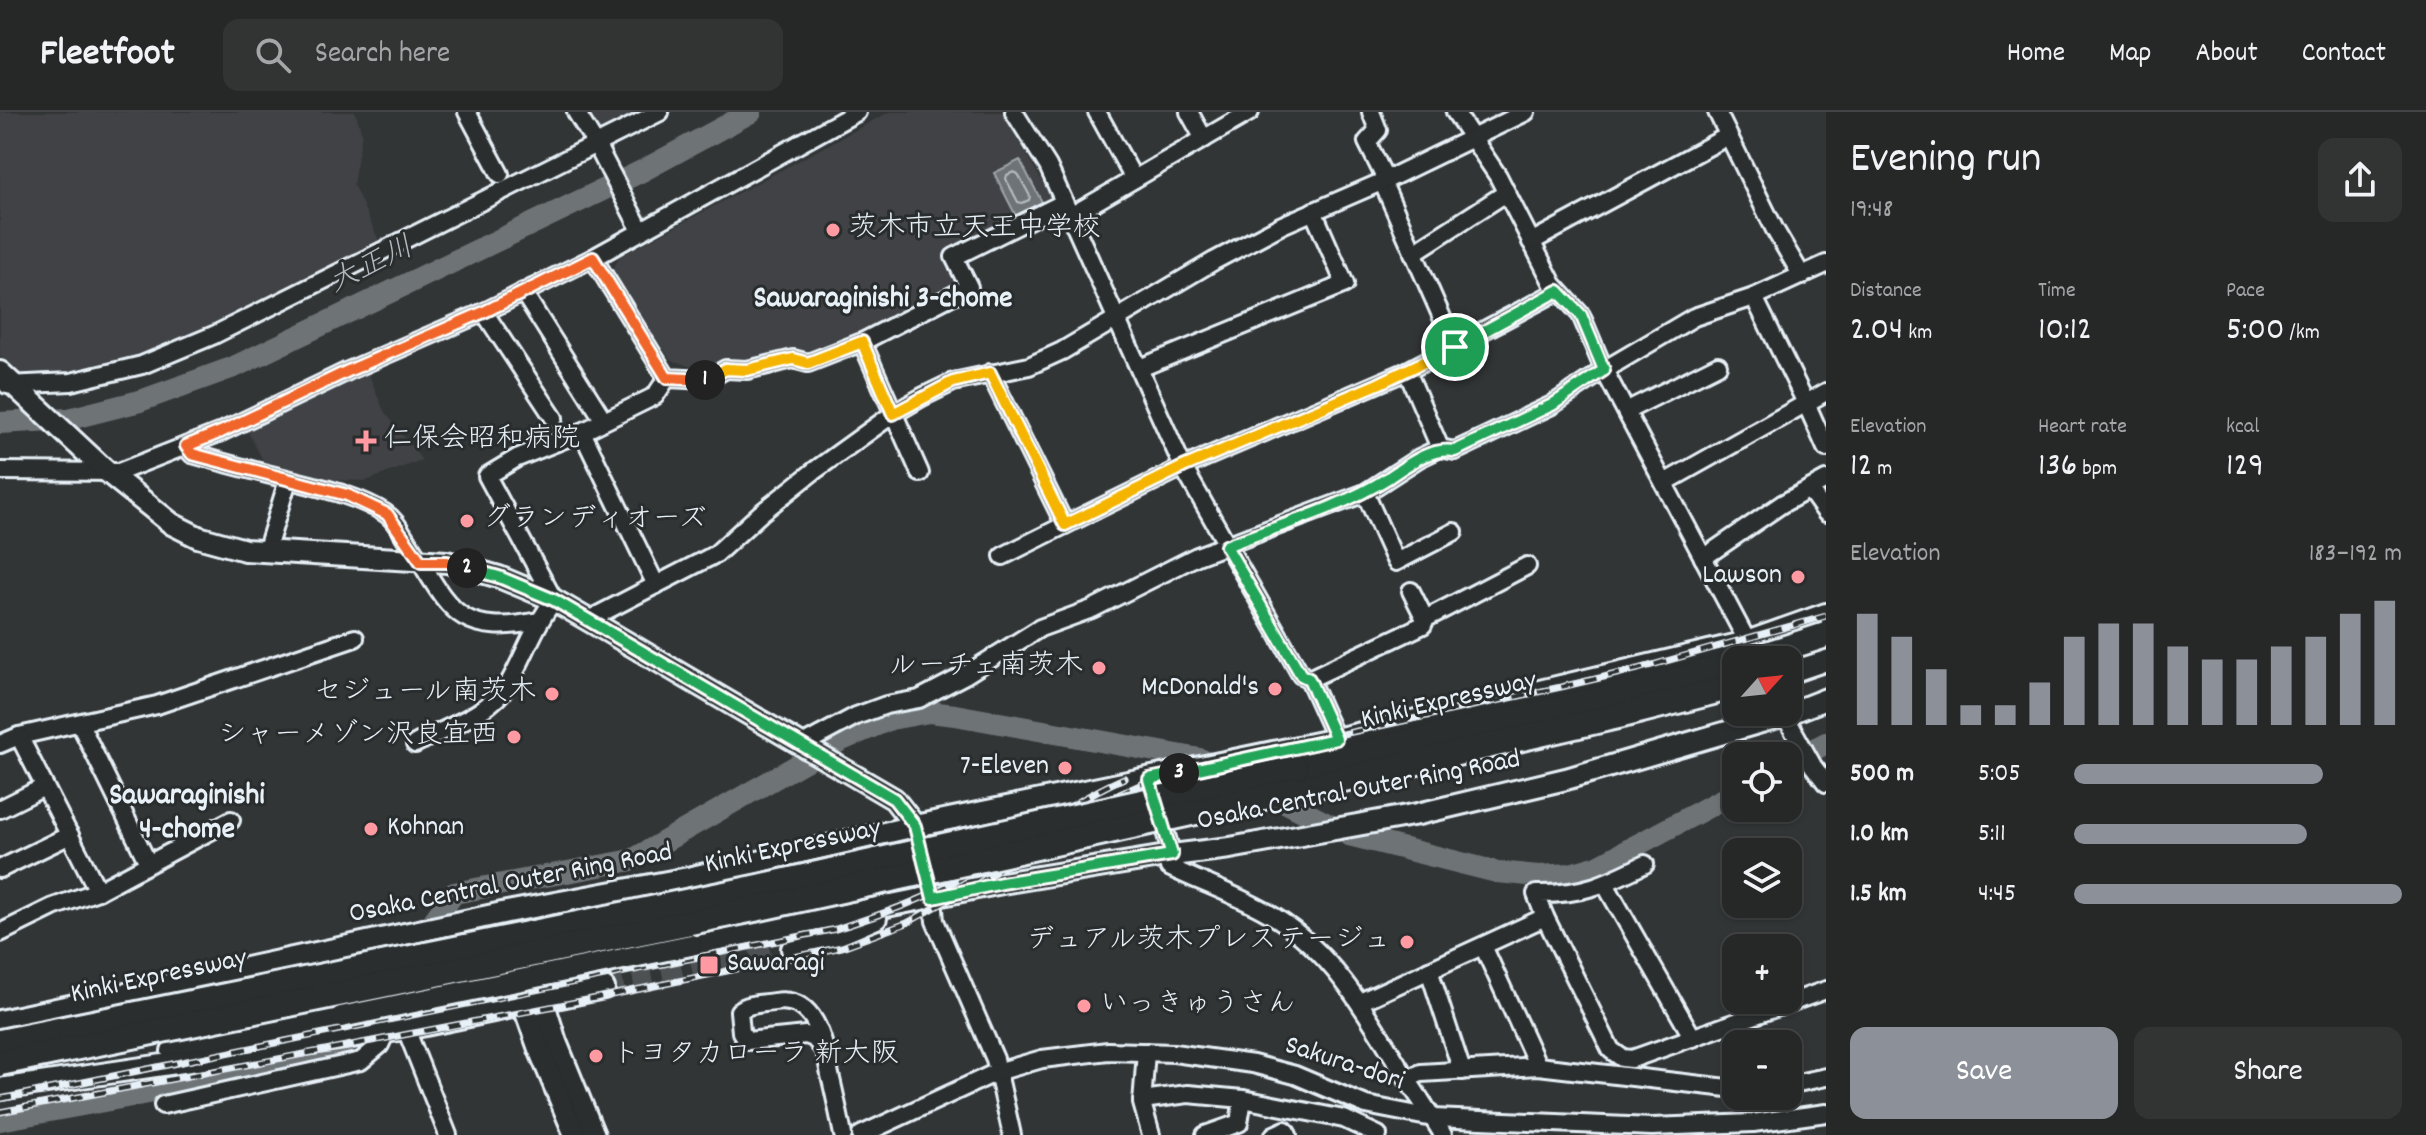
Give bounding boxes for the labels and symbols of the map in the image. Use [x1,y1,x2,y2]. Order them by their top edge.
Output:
place label: 茨木市立天王中学校 [849,210,1101,250]
marker: 茨木市立天王中学校 [824,221,842,239]
water label: 大正川 [322,228,422,306]
district label: Sawaraginishi 3-chome [753,279,1013,322]
pin [1421,313,1489,381]
pin: 1 [685,360,725,400]
place label: 仁保会昭和病院 [384,421,580,461]
marker: 仁保会昭和病院 [355,430,377,452]
place label: グランディオーズ [483,501,706,541]
marker: グランディオーズ [458,512,476,530]
pin: 2 [447,548,487,588]
place label: Lawson [1702,557,1782,597]
marker: Lawson [1789,568,1807,586]
north arrow [1722,646,1802,726]
place label: ルーチェ南茨木 [889,648,1083,688]
marker: ルーチェ南茨木 [1090,659,1108,677]
street label: Kinki Expressway [1357,662,1541,742]
place label: McDonald's [1141,669,1259,709]
place label: セジュール南茨木 [314,674,536,714]
marker: McDonald's [1266,680,1284,698]
marker: セジュール南茨木 [543,685,561,703]
place label: シャーメゾン沢良宜西 [218,717,498,757]
marker: シャーメゾン沢良宜西 [505,728,523,746]
street label: Osaka Central Outer Ring Road [1194,741,1524,843]
place label: 7-Eleven [960,748,1049,788]
pin: 3 [1159,753,1199,793]
marker: 7-Eleven [1056,759,1074,777]
district label: Sawaraginishi 4-chome [109,776,265,853]
place label: Kohnan [387,809,464,849]
street label: Kinki Expressway [701,810,885,886]
marker: Kohnan [362,820,380,838]
street label: Osaka Central Outer Ring Road [346,834,676,936]
place label: デュアル茨木プレステージュ [1026,922,1391,962]
marker: デュアル茨木プレステージュ [1398,933,1416,951]
street label: Kinki Expressway [67,940,251,1016]
place label: Sawaragi [727,945,825,985]
marker: Sawaragi [698,954,720,976]
place label: いっきゅうさん [1100,986,1295,1026]
marker: いっきゅうさん [1075,997,1093,1015]
street label: Sakura-dori [1279,1027,1409,1103]
place label: トヨタカローラ 新大阪 [612,1036,898,1076]
marker: トヨタカローラ 新大阪 [587,1047,605,1065]

